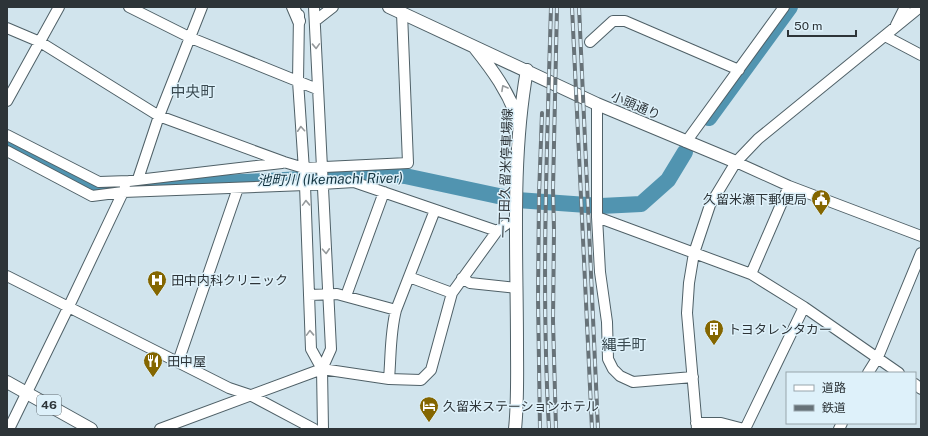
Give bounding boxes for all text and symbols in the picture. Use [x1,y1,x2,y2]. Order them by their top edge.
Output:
scale bar [788,12,856,38]
text: 50 m [794,19,822,33]
one-way arrow [312,43,320,49]
district label: 中央町 [170,83,216,100]
one-way arrow [501,85,509,92]
street label: 小頭通り [609,88,663,123]
street label: 一丁田久留米停車場線 [496,108,515,238]
one-way arrow [297,126,306,132]
water label: 池町川 (Ikemachi River) [257,170,403,188]
public building icon: 久留米瀬下郵便局 [810,188,832,216]
place label: 久留米瀬下郵便局 [703,192,807,207]
one-way arrow [301,200,310,206]
one-way arrow [322,248,330,254]
hospital icon: 田中内科クリニック [146,269,168,297]
place label: 田中内科クリニック [171,273,288,288]
building icon: トヨタレンタカー [703,318,725,346]
place label: トヨタレンタカー [728,322,832,337]
one-way arrow [306,330,315,336]
district label: 縄手町 [601,336,647,353]
restaurant icon: 田中屋 [142,350,164,378]
place label: 田中屋 [167,354,206,369]
legend [786,372,916,424]
text: 道路 [822,381,846,395]
road number: 46 [37,395,61,415]
hotel icon: 久留米ステーションホテル [418,395,440,423]
place label: 久留米ステーションホテル [443,399,599,414]
text: 鉄道 [822,401,846,415]

